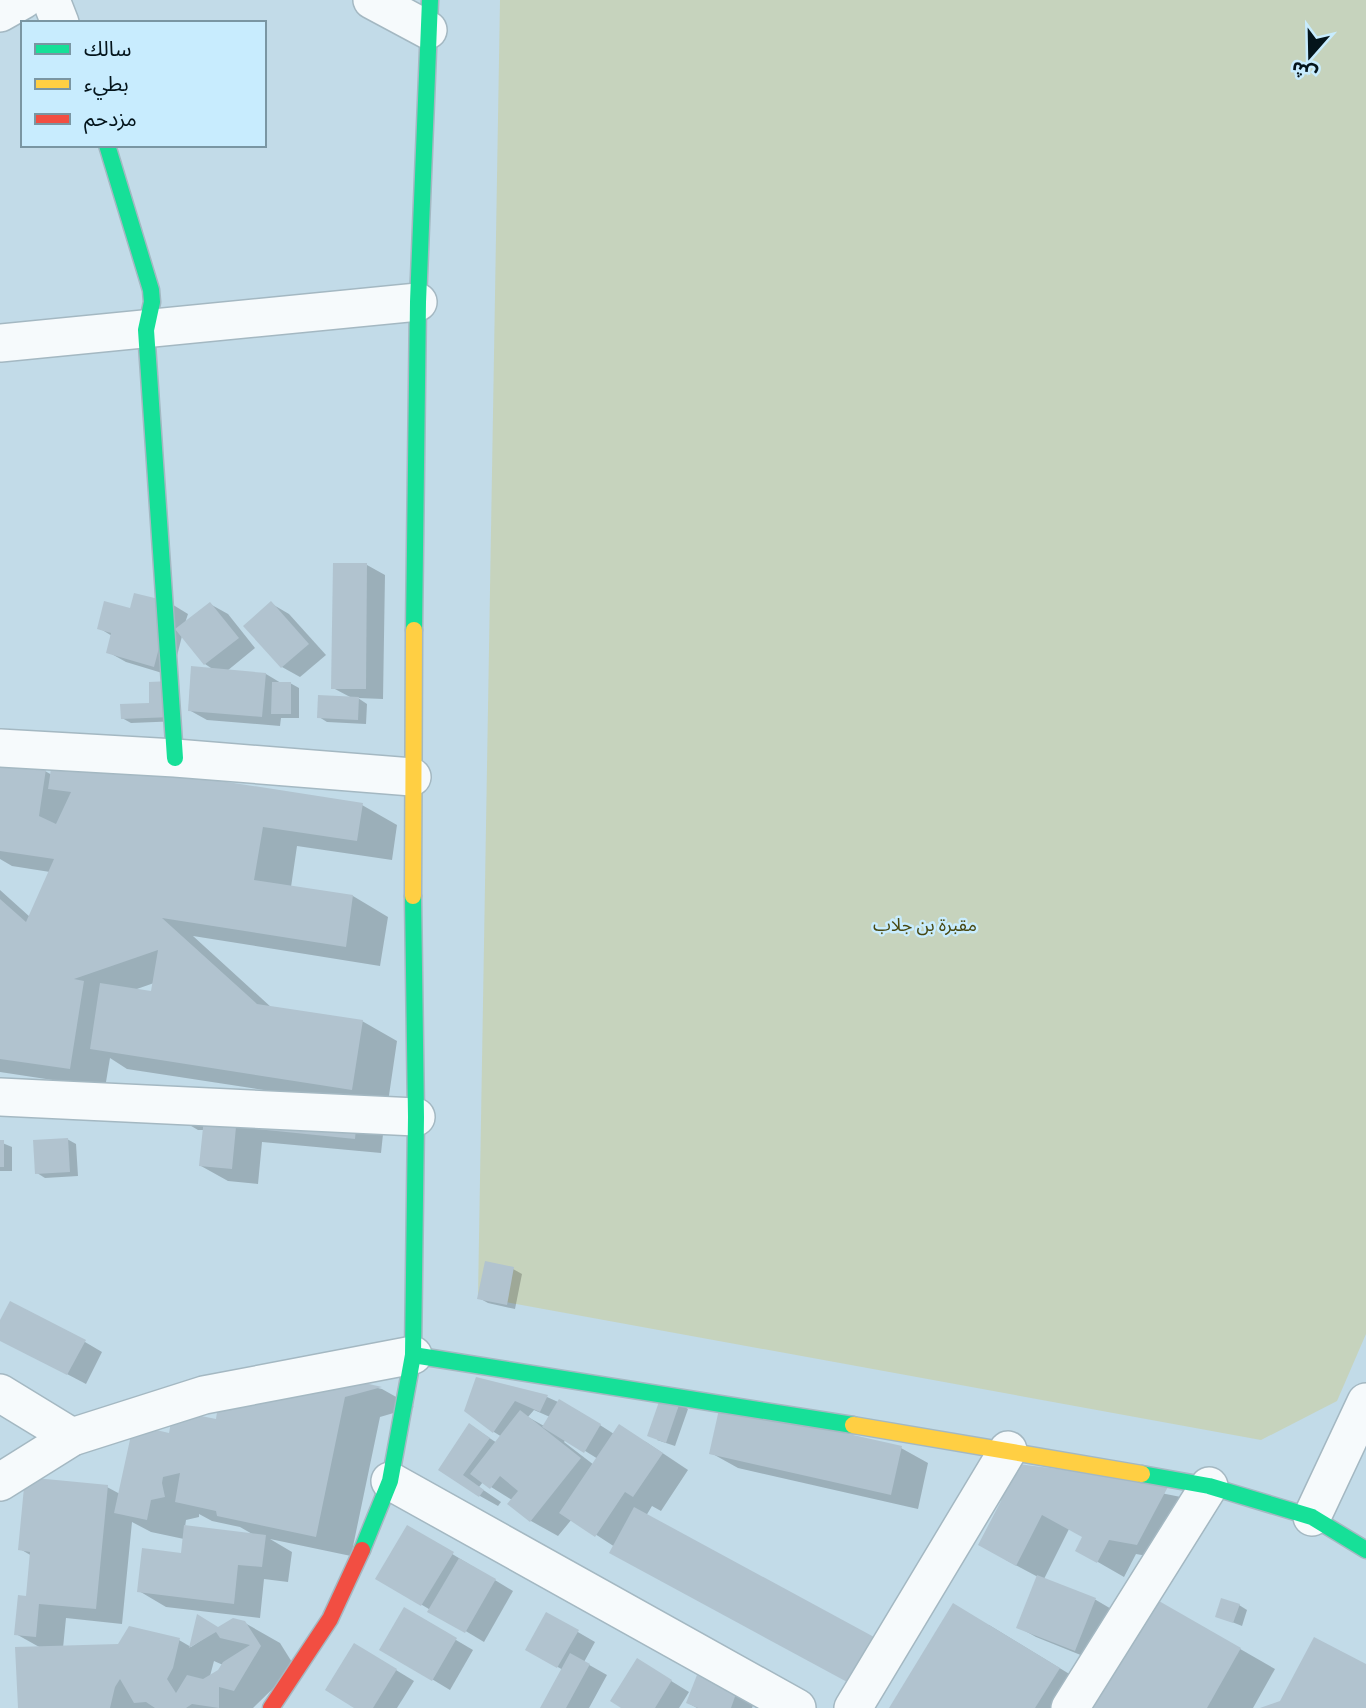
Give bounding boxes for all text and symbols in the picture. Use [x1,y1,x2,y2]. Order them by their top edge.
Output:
legend [21,21,266,147]
north arrow [1275,21,1345,91]
text: سالك [84,36,131,62]
text: ش [1288,56,1321,87]
text: بطيء [84,71,129,100]
text: مزدحم [84,106,137,134]
park label: مقبرة بن جلاب [873,914,977,936]

